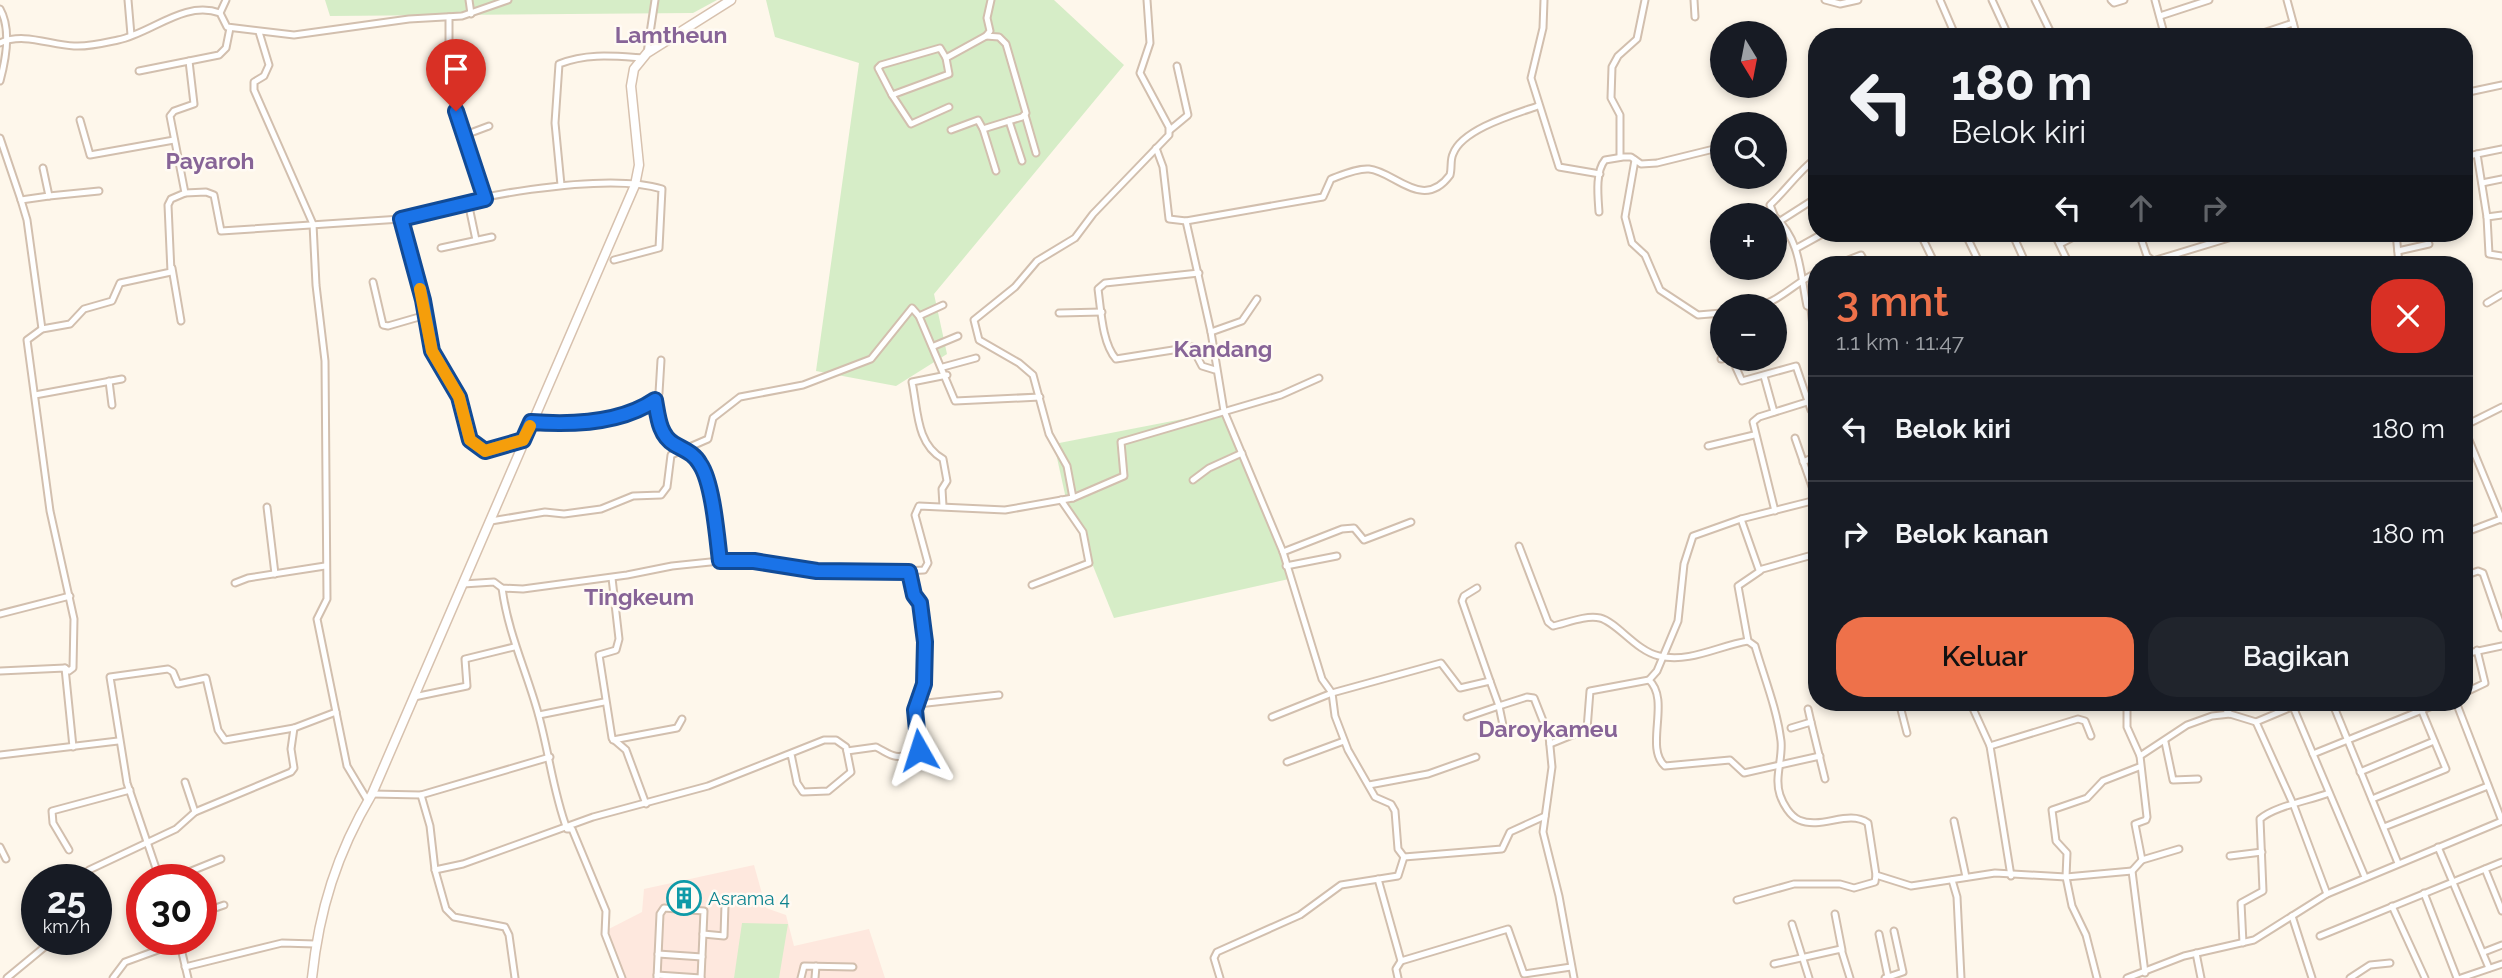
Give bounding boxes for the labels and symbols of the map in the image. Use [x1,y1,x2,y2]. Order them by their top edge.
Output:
district label: Lamtheun [615,21,727,48]
north arrow [1710,21,1787,98]
pin [426,39,486,111]
district label: Payaroh [165,147,255,174]
district label: Kandang [1174,335,1272,362]
district label: Tingkeum [584,583,694,610]
position arrow [882,713,956,787]
district label: Daroykameu [1478,715,1618,742]
speed limit sign: 30 [126,864,217,955]
building icon: Asrama 4 [665,879,703,917]
place label: Asrama 4 [708,887,790,909]

